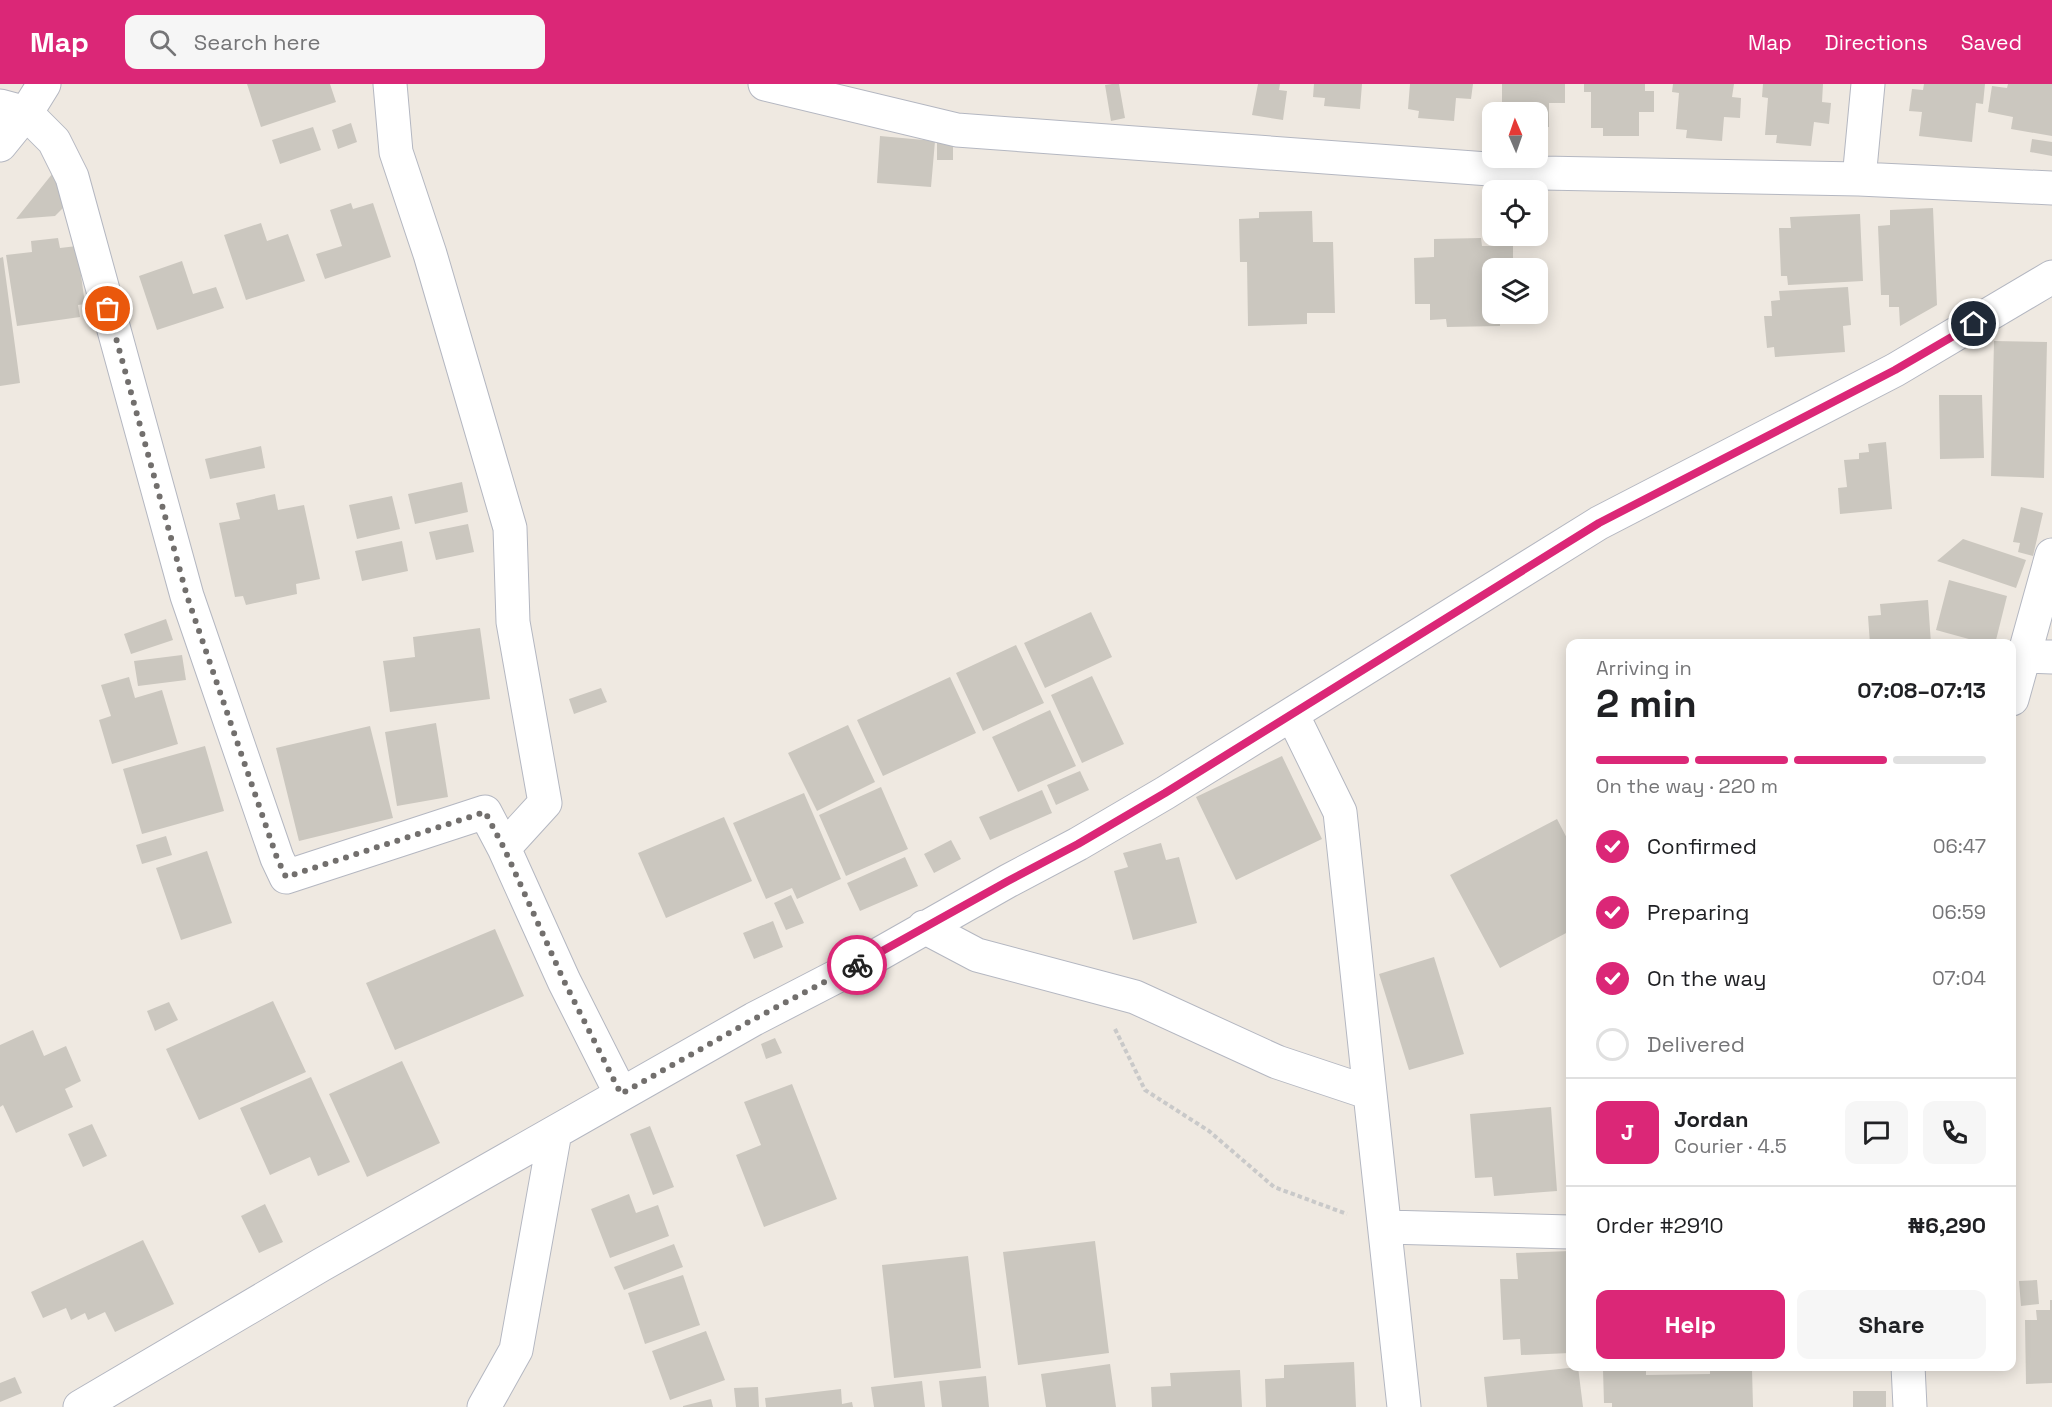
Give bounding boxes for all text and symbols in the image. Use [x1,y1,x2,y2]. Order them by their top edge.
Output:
search box [125,15,545,69]
text: Map [30,24,89,60]
icon: search [146,26,179,59]
text: Search here [194,28,321,56]
text: Map [1748,29,1792,56]
text: Directions [1825,29,1928,56]
text: Saved [1961,29,2022,56]
north arrow [1482,102,1548,168]
map controls [1482,102,1548,324]
button: locate [1482,180,1548,246]
button: layers [1482,258,1548,324]
pin [82,283,133,334]
icon: bag [91,292,124,325]
pin [1948,298,1999,349]
icon: home [1957,307,1990,340]
text: Arriving in [1596,655,1692,681]
text: 07:08–07:13 [1857,676,1986,704]
text: 2 min [1596,679,1697,728]
text: On the way · 220 m [1596,773,1778,799]
icon: check [1596,830,1629,863]
text: Confirmed [1647,832,1757,860]
text: 06:47 [1933,833,1986,859]
icon: check [1596,896,1629,929]
text: Preparing [1647,898,1749,926]
text: 06:59 [1932,899,1986,925]
courier [827,935,887,995]
icon: bike [841,949,874,982]
icon: check [1596,962,1629,995]
text: On the way [1647,964,1766,992]
text: 07:04 [1932,965,1986,991]
text: Delivered [1647,1030,1745,1058]
button: chat [1845,1101,1908,1164]
button: phone [1923,1101,1986,1164]
text: Jordan [1674,1105,1749,1133]
text: J [1621,1118,1634,1146]
text: Courier · 4.5 [1674,1133,1787,1159]
text: Order #2910 [1596,1211,1724,1239]
text: ₦6,290 [1907,1211,1986,1239]
button: Help [1596,1290,1785,1359]
button: Share [1797,1290,1986,1359]

